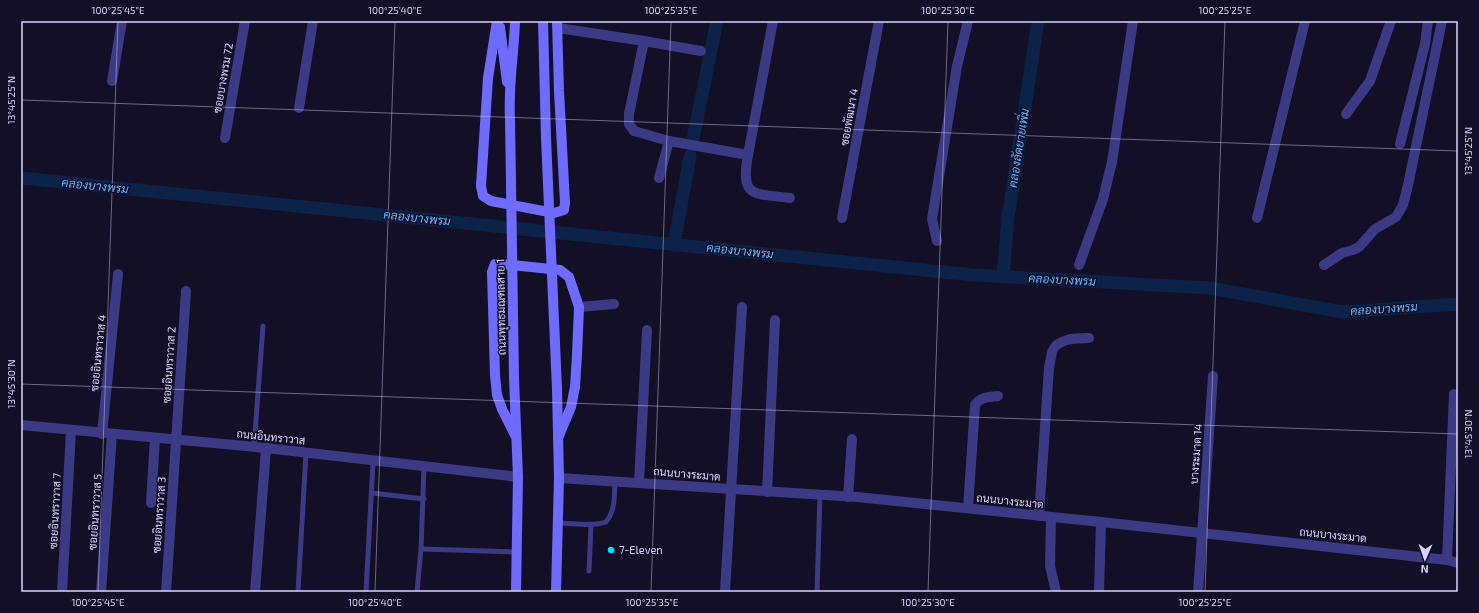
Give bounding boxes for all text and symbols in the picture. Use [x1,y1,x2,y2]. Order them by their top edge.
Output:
text: 100°25'45"E [91,4,145,16]
text: 100°25'40"E [368,4,422,16]
text: 100°25'35"E [645,4,698,16]
text: 100°25'30"E [921,4,975,16]
text: 100°25'25"E [1199,4,1252,16]
street label: ซอยบางพรม 72 [210,42,235,114]
text: 13°45'25"N [5,76,17,124]
street label: ซอยพัฒนา 4 [837,87,860,147]
water label: คลองลัดยายเพิ่ม [1002,106,1031,188]
text: 13°45'25"N [1462,127,1474,175]
water label: คลองบางพรม [61,175,130,196]
water label: คลองบางพรม [383,207,452,228]
water label: คลองบางพรม [706,240,775,261]
street label: ถนนพุทธมณฑลสาย 1 [493,259,511,355]
water label: คลองบางพรม [1028,270,1097,288]
water label: คลองบางพรม [1350,299,1419,317]
street label: ซอยอินทราวาส 4 [87,314,108,392]
street label: ซอยอินทราวาส 2 [159,326,178,404]
text: 13°45'30"N [5,360,17,408]
text: 13°45'30"N [1462,410,1474,458]
street label: บางระมาด 14 [1187,423,1204,485]
street label: ถนนอินทราวาส [236,426,306,447]
street label: ถนนบางระมาด [653,464,721,483]
street label: ซอยอินทราวาส 7 [46,472,63,549]
street label: ซอยอินทราวาส 5 [85,473,104,551]
street label: ซอยอินทราวาส 3 [149,476,168,554]
street label: ถนนบางระมาด [976,491,1044,511]
street label: ถนนบางระมาด [1299,525,1367,545]
north arrow [1405,539,1445,579]
place label: 7-Eleven [619,543,663,556]
marker: 7-Eleven [606,545,616,555]
text: N [1420,563,1429,576]
text: 100°25'45"E [71,596,125,608]
text: 100°25'40"E [348,596,402,608]
text: 100°25'35"E [626,596,679,608]
text: 100°25'30"E [901,596,955,608]
text: 100°25'25"E [1179,596,1232,608]

